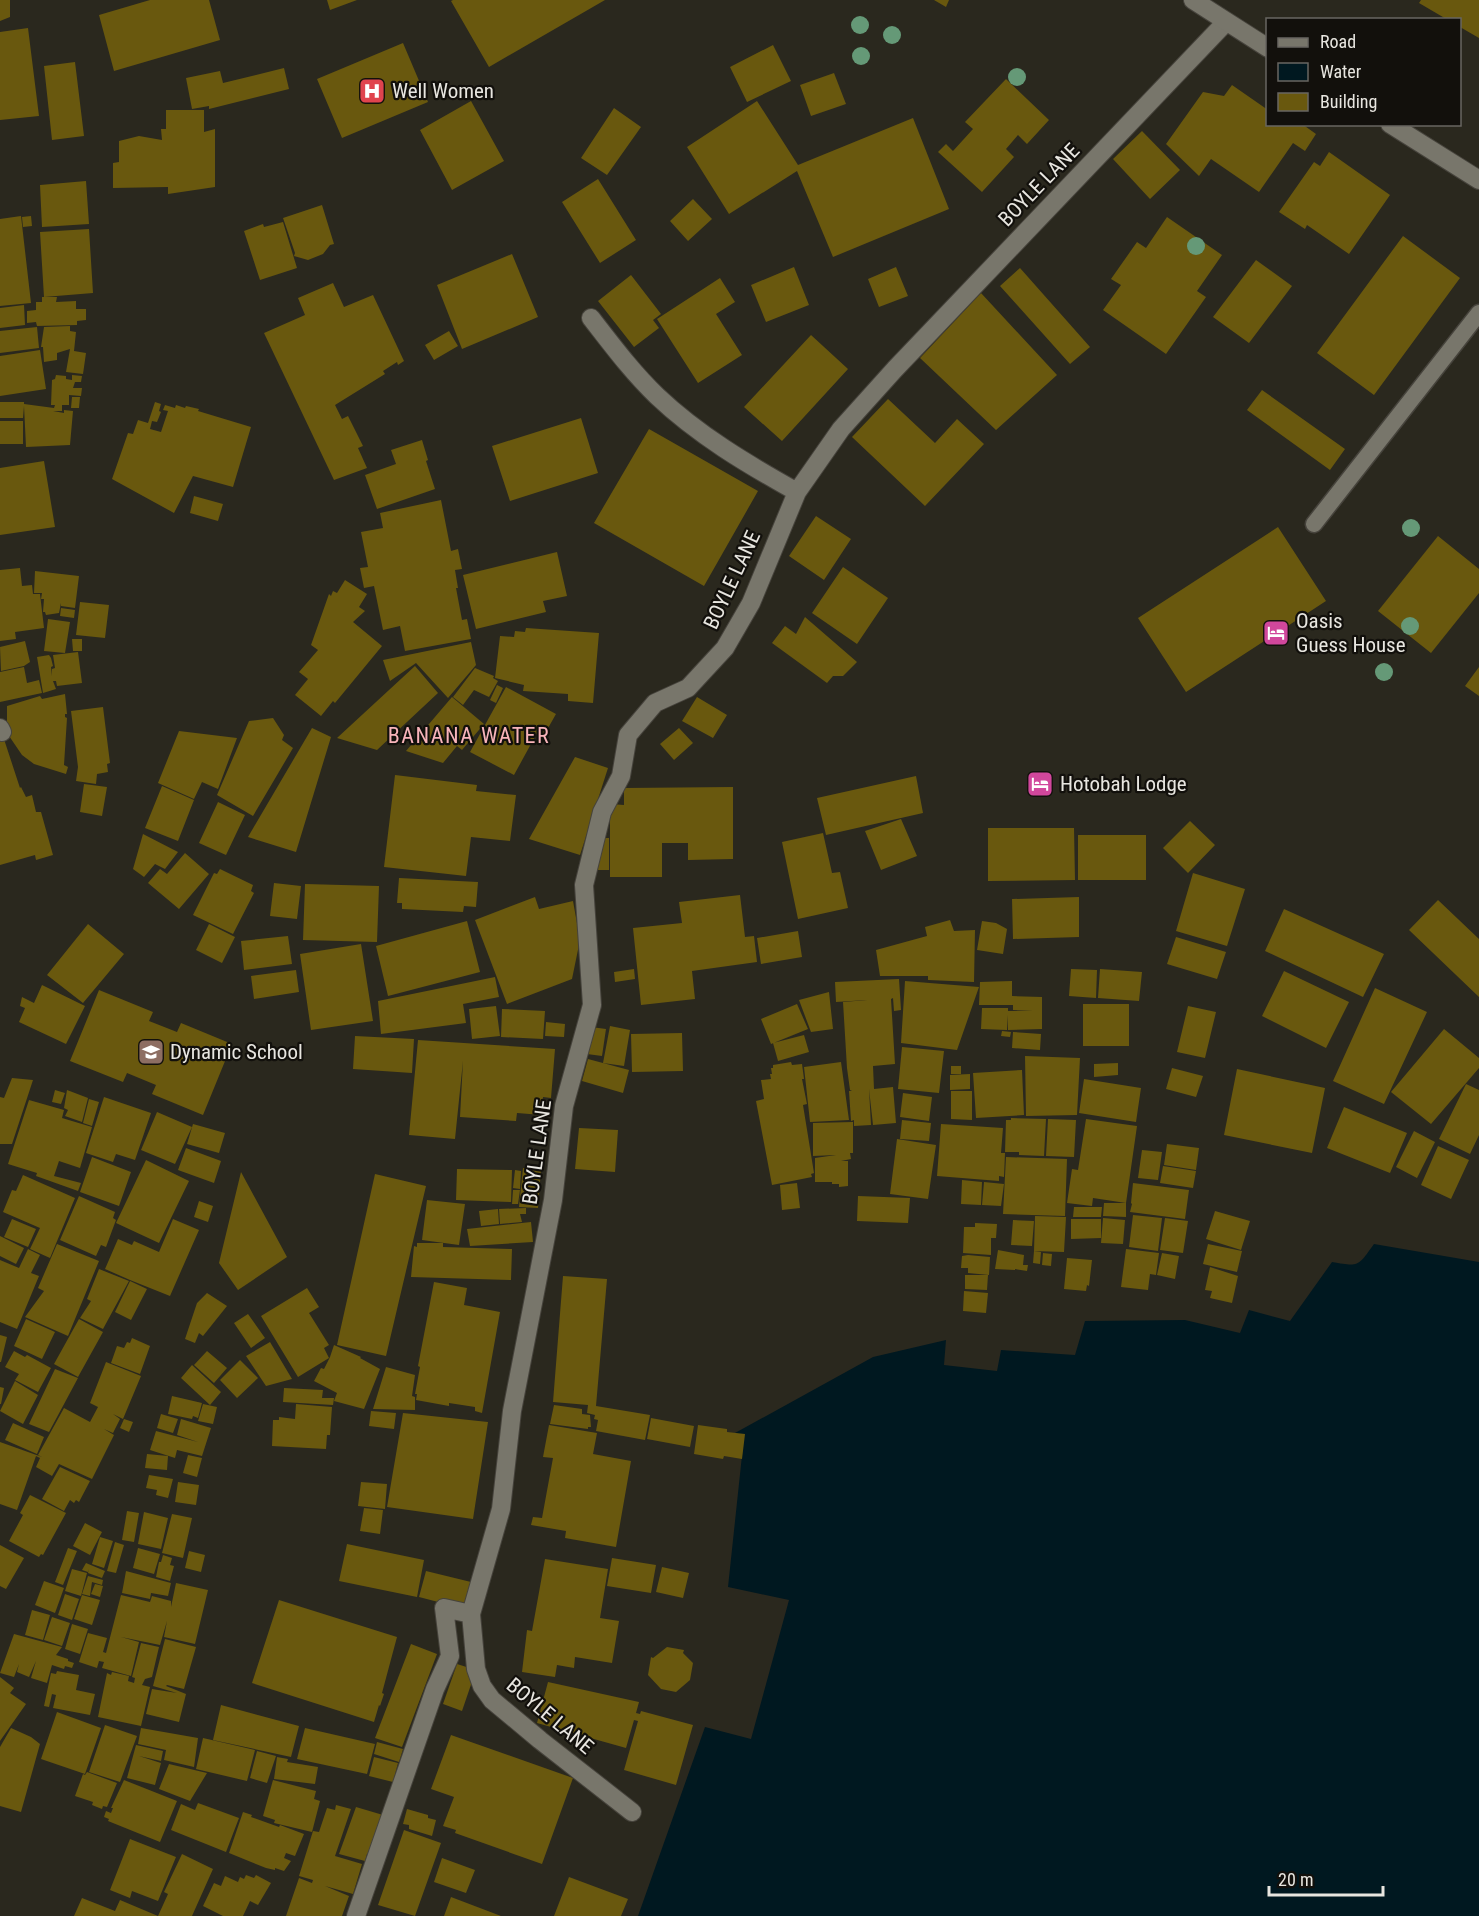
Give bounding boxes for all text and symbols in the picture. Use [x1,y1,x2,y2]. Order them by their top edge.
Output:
legend [1266,18,1461,126]
text: Road [1320,31,1356,52]
text: Water [1320,61,1362,82]
hospital icon: Well Women [357,76,387,106]
place label: Well Women [392,79,494,103]
text: Building [1320,91,1377,112]
street label: BOYLE LANE [994,139,1084,231]
street label: BOYLE LANE [699,527,765,633]
place label: Oasis Guess House [1296,609,1406,657]
hotel icon: Oasis Guess House [1261,618,1291,648]
district label: BANANA WATER [388,723,550,748]
hotel icon: Hotobah Lodge [1025,769,1055,799]
place label: Hotobah Lodge [1060,772,1187,796]
school or university icon: Dynamic School [136,1037,166,1067]
place label: Dynamic School [170,1040,303,1064]
street label: BOYLE LANE [518,1098,556,1206]
street label: BOYLE LANE [502,1673,598,1759]
scale bar [1269,1859,1383,1897]
text: 20 m [1278,1869,1313,1890]

